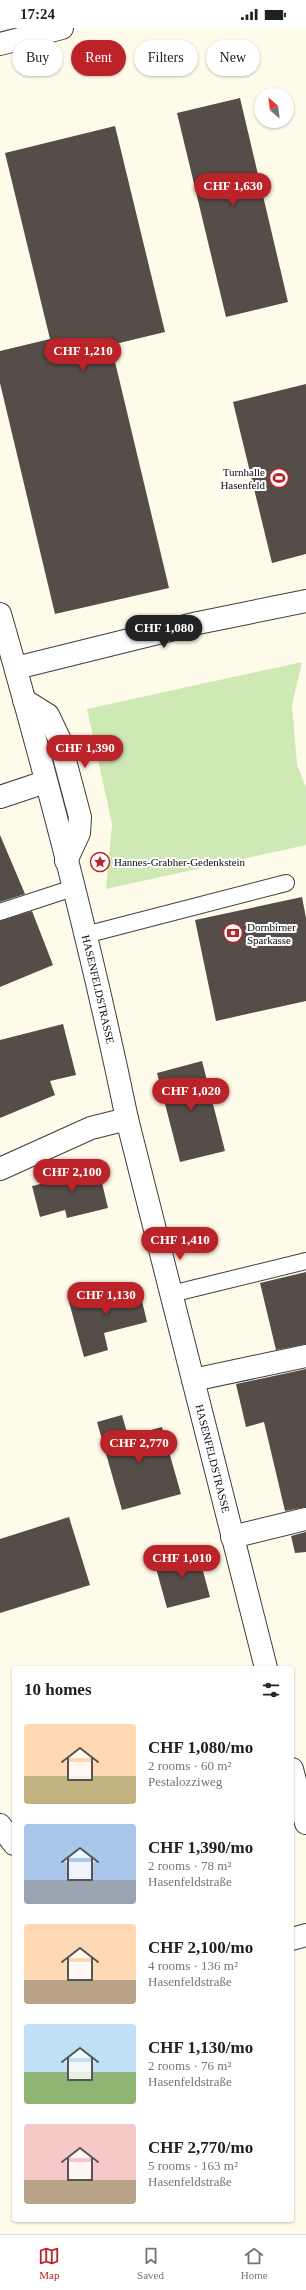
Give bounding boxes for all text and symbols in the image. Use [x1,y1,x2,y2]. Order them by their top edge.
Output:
text: 17:24 [20,6,55,22]
chip: Buy [12,40,63,76]
chip: Rent [71,40,126,76]
chip: Filters [134,40,198,76]
chip: New [206,40,260,76]
north arrow [254,88,294,128]
map controls [254,88,294,128]
pin: CHF 1,630 [187,173,279,207]
text: CHF 1,630 [203,178,263,193]
pin: CHF 1,210 [37,338,129,372]
text: CHF 1,210 [53,343,113,358]
place label: Turnhalle Hasenfeld [220,466,265,491]
sports icon: Turnhalle Hasenfeld [268,467,290,489]
pin: CHF 1,080 [118,615,210,649]
text: CHF 1,080 [134,620,194,635]
pin: CHF 1,390 [39,735,131,769]
text: CHF 1,390 [55,740,115,755]
place icon: Hannes-Grabher-Gedenkstein [89,851,111,873]
place label: Hannes-Grabher-Gedenkstein [114,856,246,868]
place label: Dornbirner Sparkasse [247,921,296,946]
bank icon: Dornbirner Sparkasse [222,922,244,944]
street label: HASENFELDSTRASSE [80,934,117,1045]
pin: CHF 1,020 [145,1078,237,1112]
text: CHF 1,020 [161,1083,221,1098]
pin: CHF 2,100 [26,1159,118,1193]
text: CHF 2,100 [42,1164,102,1179]
pin: CHF 1,410 [134,1227,226,1261]
text: CHF 1,410 [150,1232,210,1247]
pin: CHF 1,130 [60,1282,152,1316]
text: CHF 1,130 [76,1287,136,1302]
street label: HASENFELDSTRASSE [193,1403,232,1514]
pin: CHF 2,770 [93,1430,185,1464]
text: CHF 2,770 [109,1435,169,1450]
pin: CHF 1,010 [136,1545,228,1579]
text: CHF 1,010 [152,1550,212,1565]
icon: filters [260,1679,282,1701]
text: 10 homes [24,1680,92,1699]
text: CHF 1,080/mo [148,1738,253,1757]
icon: home [56,1740,104,1788]
text: 2 rooms · 60 m² [148,1758,231,1773]
text: Pestalozziweg [148,1774,222,1789]
text: CHF 1,390/mo [148,1838,253,1857]
icon: home [56,1840,104,1888]
text: 2 rooms · 78 m² [148,1858,231,1873]
text: Hasenfeldstraße [148,1874,232,1889]
text: CHF 2,100/mo [148,1938,253,1957]
icon: home [56,1940,104,1988]
text: 4 rooms · 136 m² [148,1958,238,1973]
text: Hasenfeldstraße [148,1974,232,1989]
text: CHF 1,130/mo [148,2038,253,2057]
icon: home [56,2040,104,2088]
text: 2 rooms · 76 m² [148,2058,231,2073]
text: Hasenfeldstraße [148,2074,232,2089]
text: CHF 2,770/mo [148,2138,253,2157]
icon: home [56,2140,104,2188]
text: 5 rooms · 163 m² [148,2158,238,2173]
text: Hasenfeldstraße [148,2174,232,2189]
tab: Map [38,2245,60,2281]
tab: Saved [137,2245,164,2281]
tab: Home [241,2245,268,2281]

